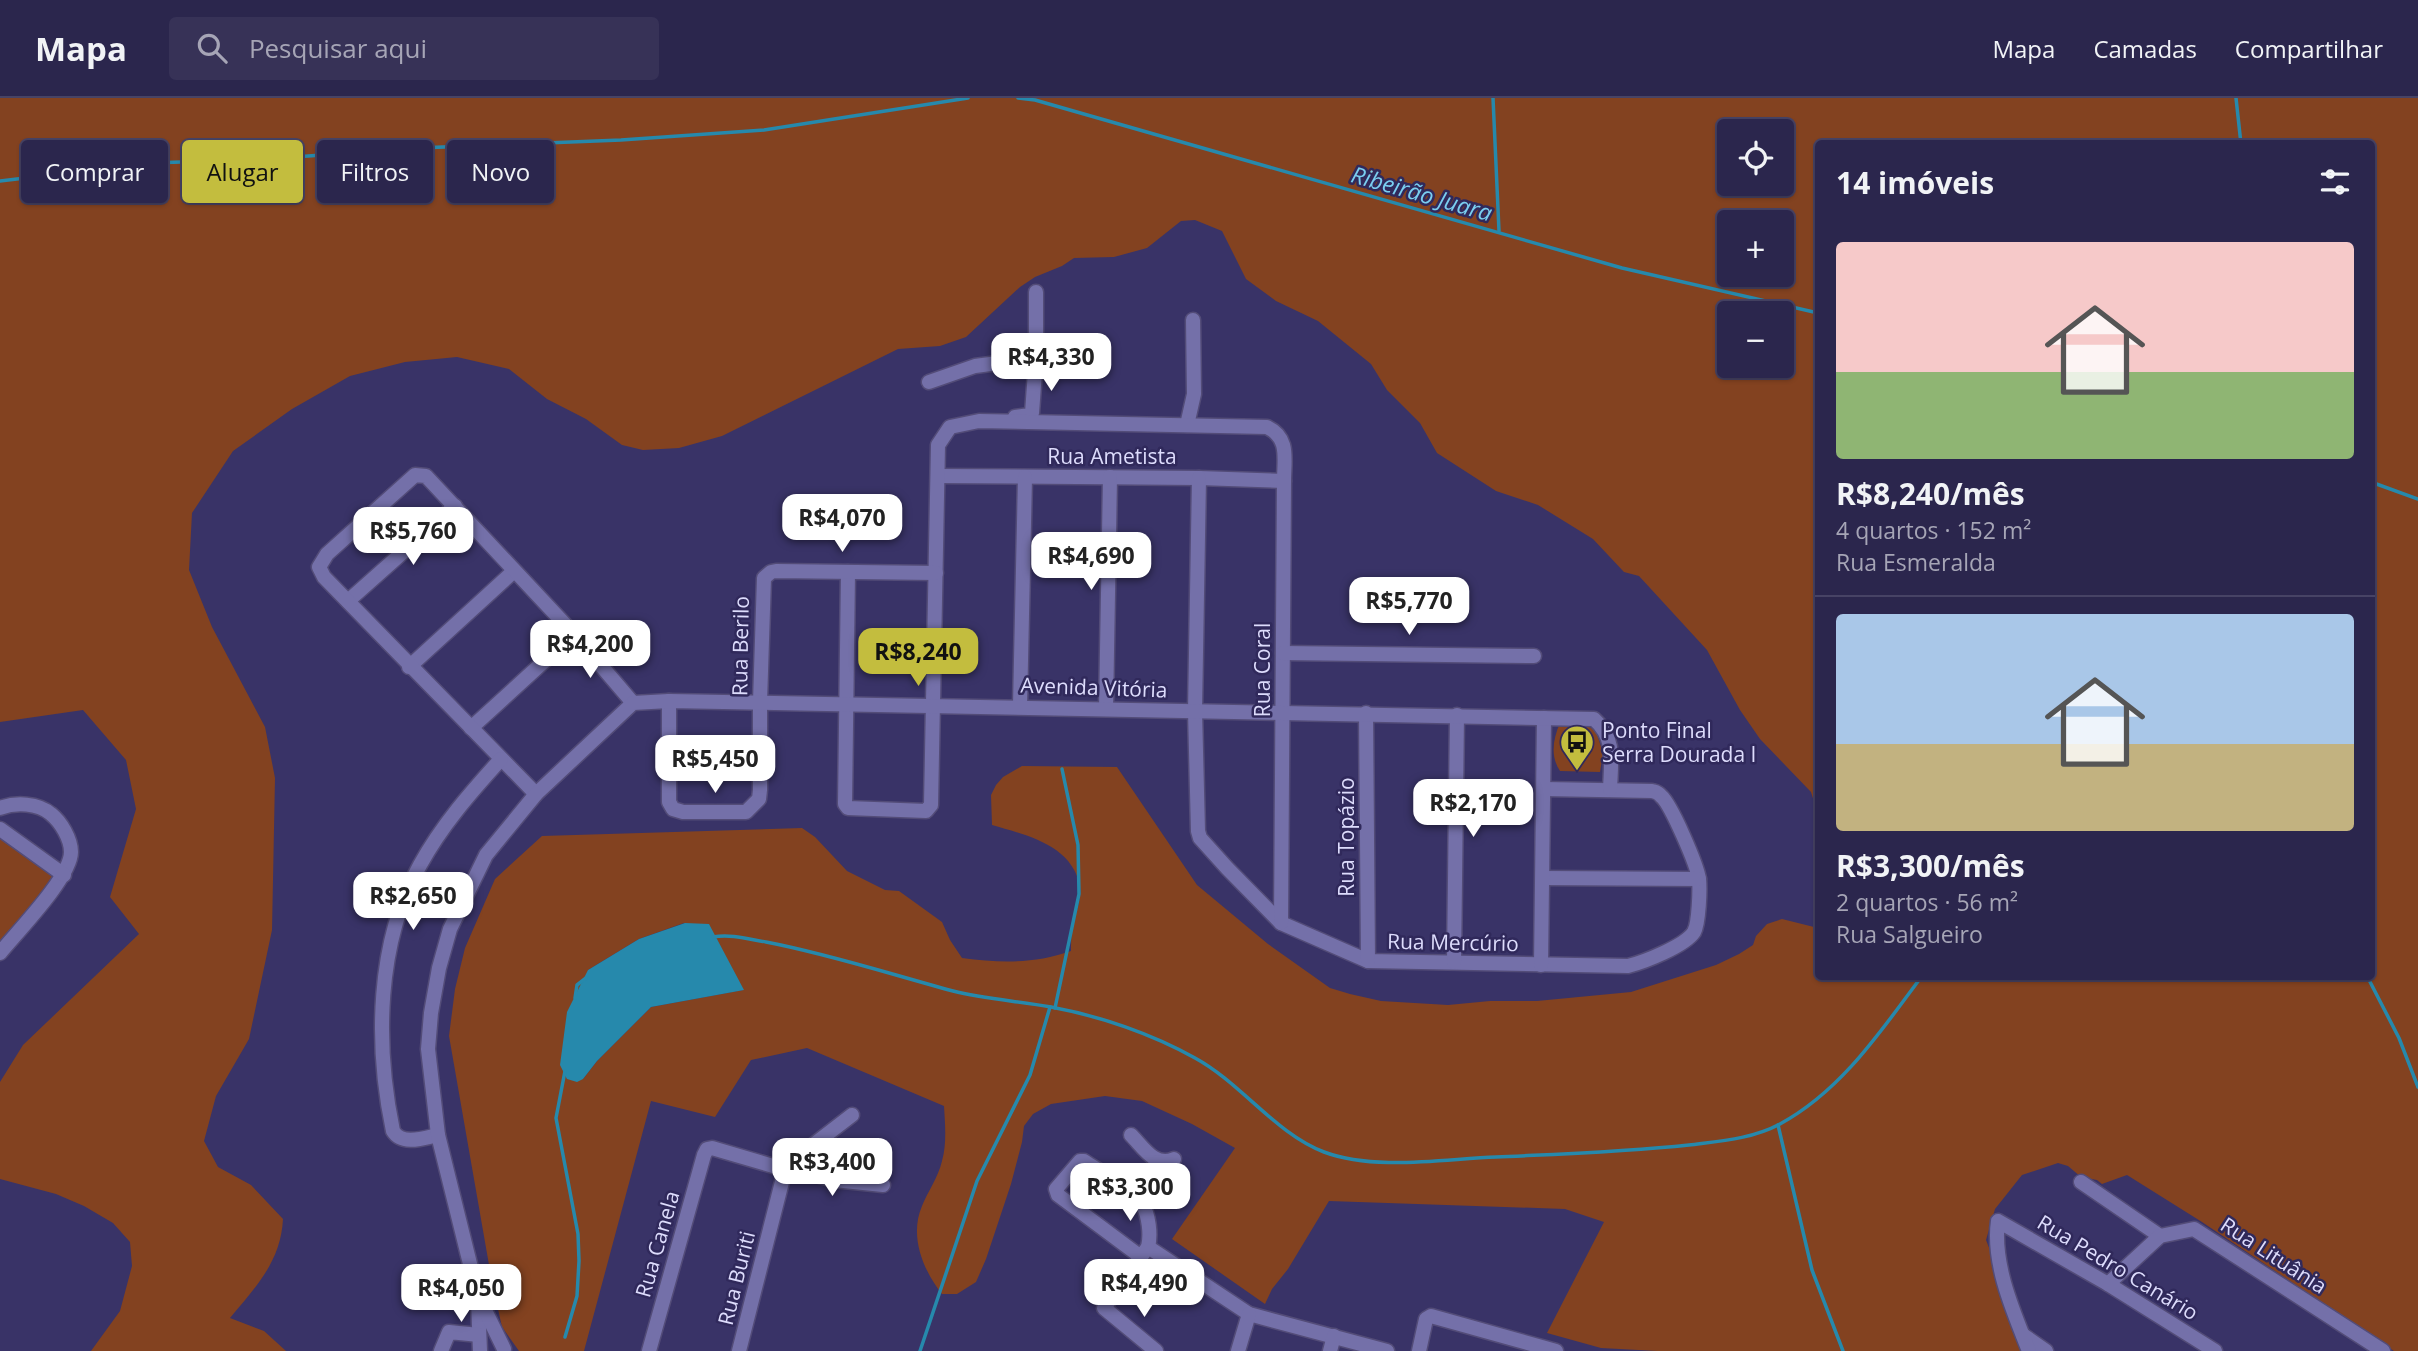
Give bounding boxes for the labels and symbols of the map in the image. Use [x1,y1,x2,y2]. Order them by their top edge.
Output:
water label: Ribeirão Juara [1348,158,1496,228]
pin: R$4,330 [986,334,1116,393]
street label: Rua Ametista [1047,442,1177,470]
pin: R$4,070 [777,494,907,554]
pin: R$5,760 [348,508,478,567]
pin: R$4,690 [1026,532,1156,592]
pin: R$5,770 [1344,578,1474,637]
street label: Rua Berilo [725,596,755,696]
pin: R$4,200 [525,620,655,680]
street label: Rua Coral [1248,623,1276,717]
pin: R$8,240 [853,628,983,688]
street label: Avenida Vitória [1020,670,1168,704]
place label: Ponto Final Serra Dourada I [1602,716,1756,768]
bus stop icon: Ponto Final Serra Dourada I [1558,723,1596,772]
pin: R$5,450 [650,736,780,795]
street label: Rua Topázio [1332,777,1360,897]
pin: R$2,170 [1408,780,1538,839]
pin: R$2,650 [348,872,478,932]
street label: Rua Mercúrio [1387,927,1519,957]
pin: R$3,400 [767,1138,897,1198]
pin: R$3,300 [1065,1164,1195,1223]
street label: Rua Canela [628,1188,686,1300]
street label: Rua Pedro Canário [2032,1208,2204,1326]
street label: Rua Lituânia [2216,1210,2332,1300]
street label: Rua Buriti [711,1228,761,1328]
pin: R$4,490 [1079,1260,1209,1319]
pin: R$4,050 [396,1264,526,1324]

